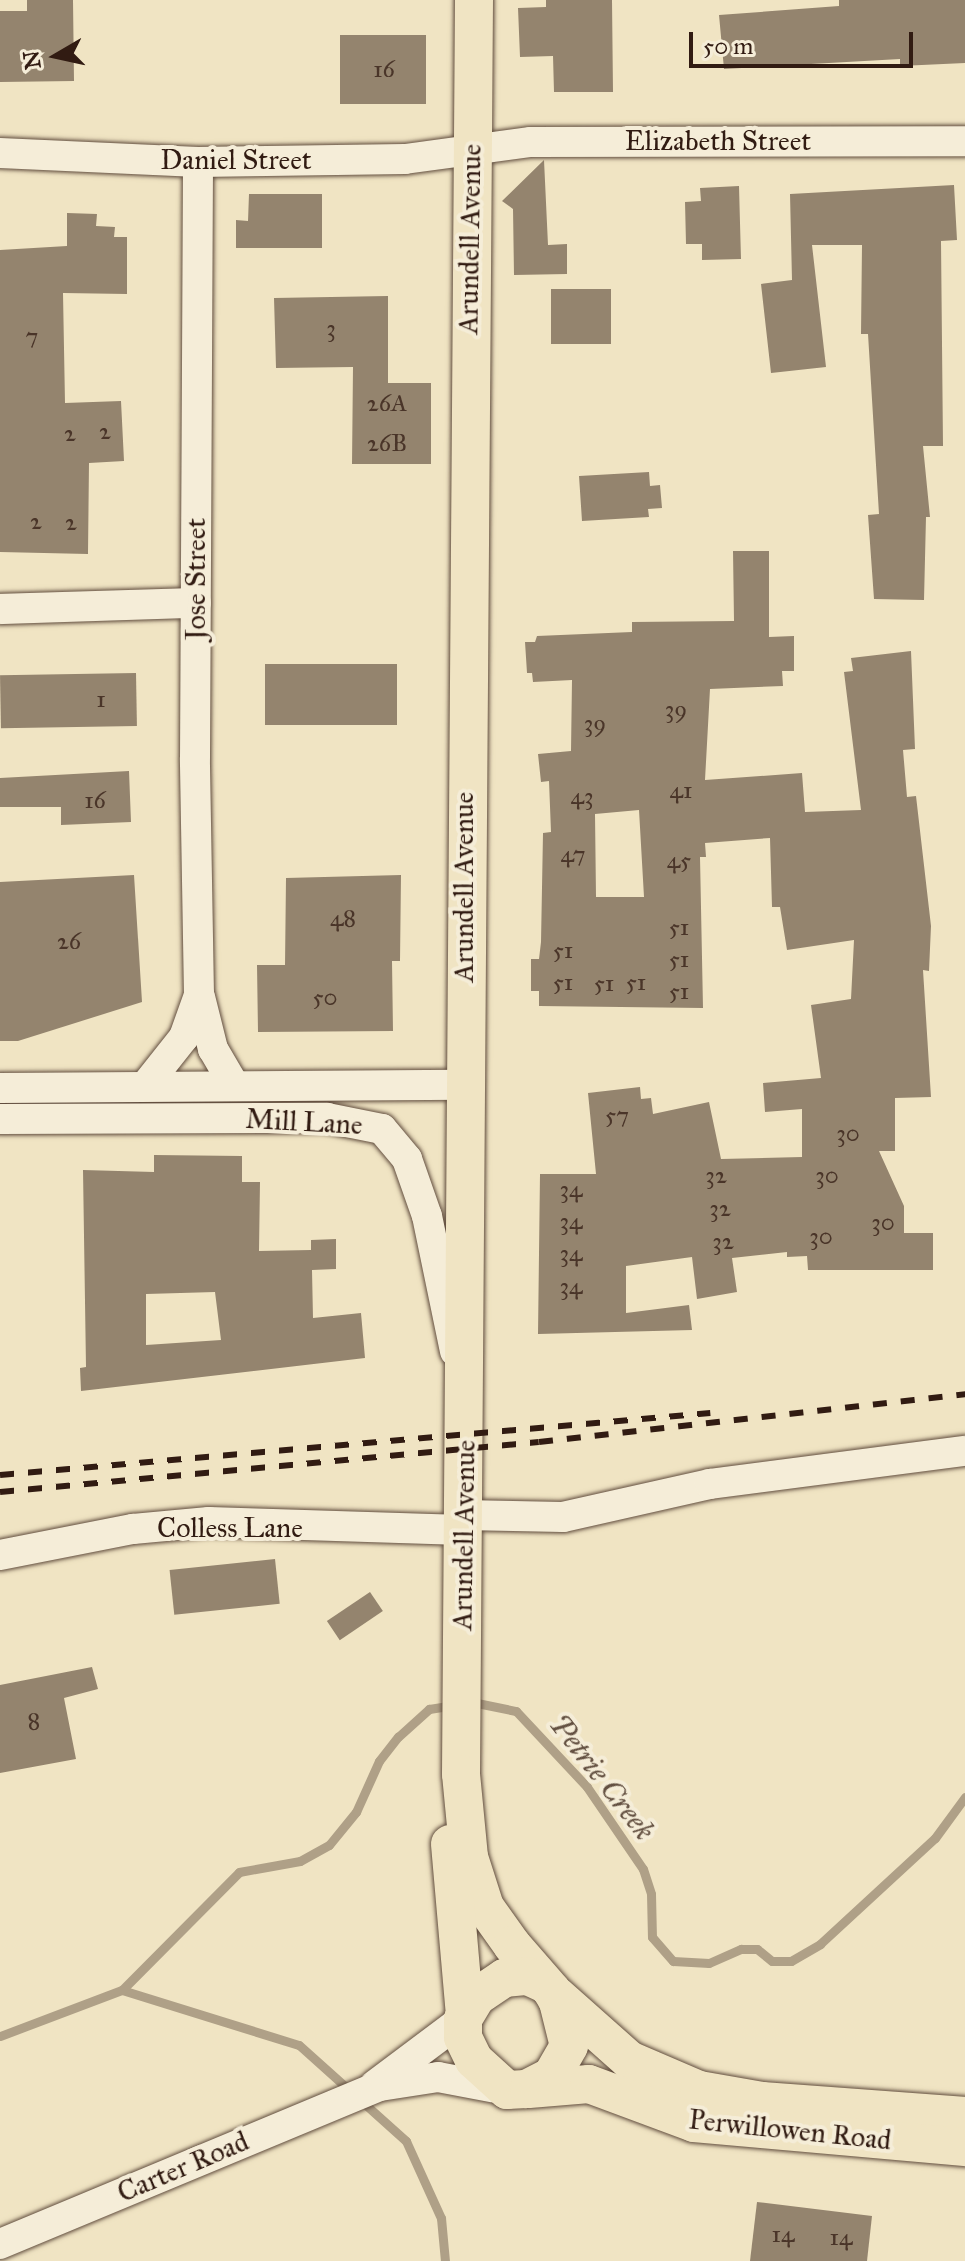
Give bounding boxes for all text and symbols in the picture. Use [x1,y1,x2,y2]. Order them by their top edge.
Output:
north arrow [16,16,96,96]
scale bar [693,16,917,66]
text: 50 m [703,31,753,61]
text: N [17,49,47,71]
house number: 16 [373,56,395,84]
street label: Elizabeth Street [625,124,811,158]
street label: Daniel Street [160,143,312,177]
street label: Arundell Avenue [452,143,488,335]
house number: 3 [326,315,336,343]
house number: 7 [26,323,38,351]
house number: 26A [367,390,407,418]
house number: 2 [99,418,111,446]
house number: 2 [64,420,76,448]
house number: 26B [367,430,407,458]
house number: 2 [30,508,42,536]
house number: 2 [65,509,77,537]
street label: Jose Street [179,518,213,640]
house number: 1 [96,686,106,714]
house number: 39 [665,696,687,724]
house number: 39 [584,710,606,738]
house number: 41 [670,777,692,805]
house number: 43 [571,783,593,811]
house number: 16 [84,787,106,815]
street label: Arundell Avenue [447,792,481,982]
house number: 47 [560,841,586,869]
house number: 45 [667,847,691,875]
house number: 48 [330,905,356,933]
house number: 51 [669,914,689,942]
house number: 26 [57,928,81,956]
house number: 51 [553,937,573,965]
house number: 51 [669,946,689,974]
house number: 51 [553,969,573,997]
house number: 51 [626,969,646,997]
house number: 51 [594,970,614,998]
house number: 51 [669,978,689,1006]
house number: 50 [312,984,338,1012]
street label: Mill Lane [245,1102,363,1142]
house number: 57 [605,1102,629,1130]
house number: 30 [836,1120,860,1148]
house number: 32 [705,1162,727,1190]
house number: 30 [815,1162,839,1190]
house number: 34 [560,1176,582,1204]
house number: 32 [709,1195,731,1223]
house number: 34 [560,1208,582,1236]
house number: 30 [871,1209,895,1237]
house number: 30 [809,1223,833,1251]
house number: 32 [712,1228,734,1256]
house number: 34 [560,1240,582,1268]
house number: 34 [560,1273,582,1301]
street label: Arundell Avenue [446,1439,482,1631]
street label: Colless Lane [157,1511,303,1545]
water label: Petrie Creek [542,1707,662,1847]
house number: 8 [28,1708,40,1736]
street label: Perwillowen Road [687,2103,893,2157]
street label: Carter Road [112,2124,254,2210]
house number: 14 [772,2221,794,2249]
house number: 14 [830,2224,852,2252]

